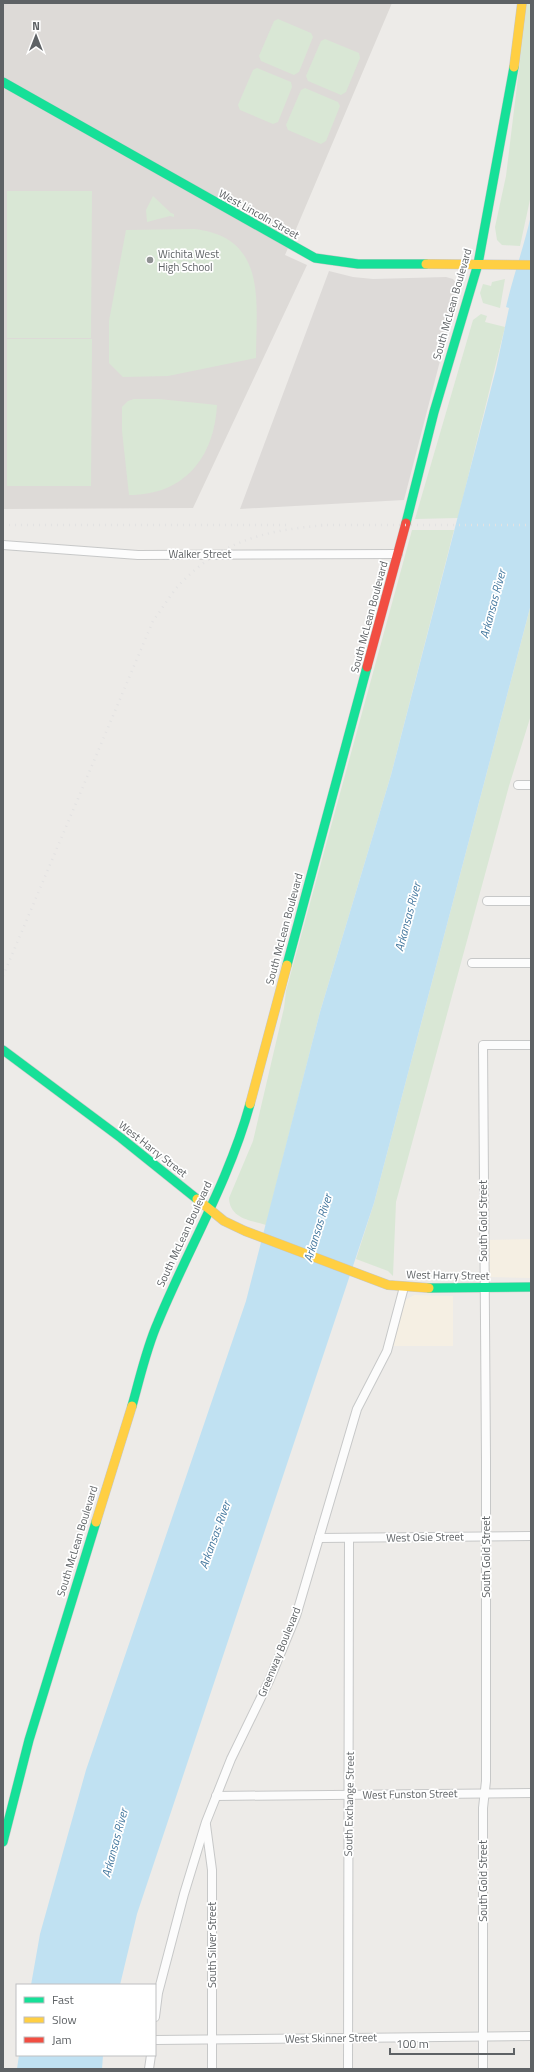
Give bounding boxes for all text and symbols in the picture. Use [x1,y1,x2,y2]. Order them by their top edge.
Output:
north arrow [16,16,56,56]
text: N [32,18,40,34]
street label: West Lincoln Street [216,185,302,243]
place label: Wichita West High School [158,246,219,275]
street label: South McLean Boulevard [428,246,476,361]
marker: Wichita West High School [145,255,155,265]
street label: Walker Street [169,546,232,562]
street label: South McLean Boulevard [346,559,392,675]
water label: Arkansas River [474,565,511,640]
street label: South McLean Boulevard [261,871,307,987]
water label: Arkansas River [389,878,426,953]
street label: West Harry Street [115,1117,191,1181]
street label: South McLean Boulevard [152,1178,216,1290]
street label: South Gold Street [475,1180,491,1262]
water label: Arkansas River [298,1189,338,1264]
street label: West Harry Street [406,1266,490,1284]
street label: South McLean Boulevard [53,1483,102,1598]
water label: Arkansas River [194,1496,236,1571]
street label: South Gold Street [478,1516,494,1598]
street label: West Osie Street [386,1528,464,1546]
street label: Greenway Boulevard [254,1605,304,1699]
street label: South Exchange Street [340,1751,358,1857]
street label: West Funston Street [362,1785,458,1803]
water label: Arkansas River [96,1804,133,1879]
street label: South Gold Street [475,1840,491,1922]
street label: South Silver Street [204,1902,220,1988]
legend [16,1984,156,2056]
text: Fast [52,1990,75,2009]
text: Slow [52,2010,77,2029]
street label: West Skinner Street [285,2029,377,2047]
text: Jam [52,2030,72,2049]
scale bar [390,2030,514,2056]
text: 100 m [396,2034,429,2053]

